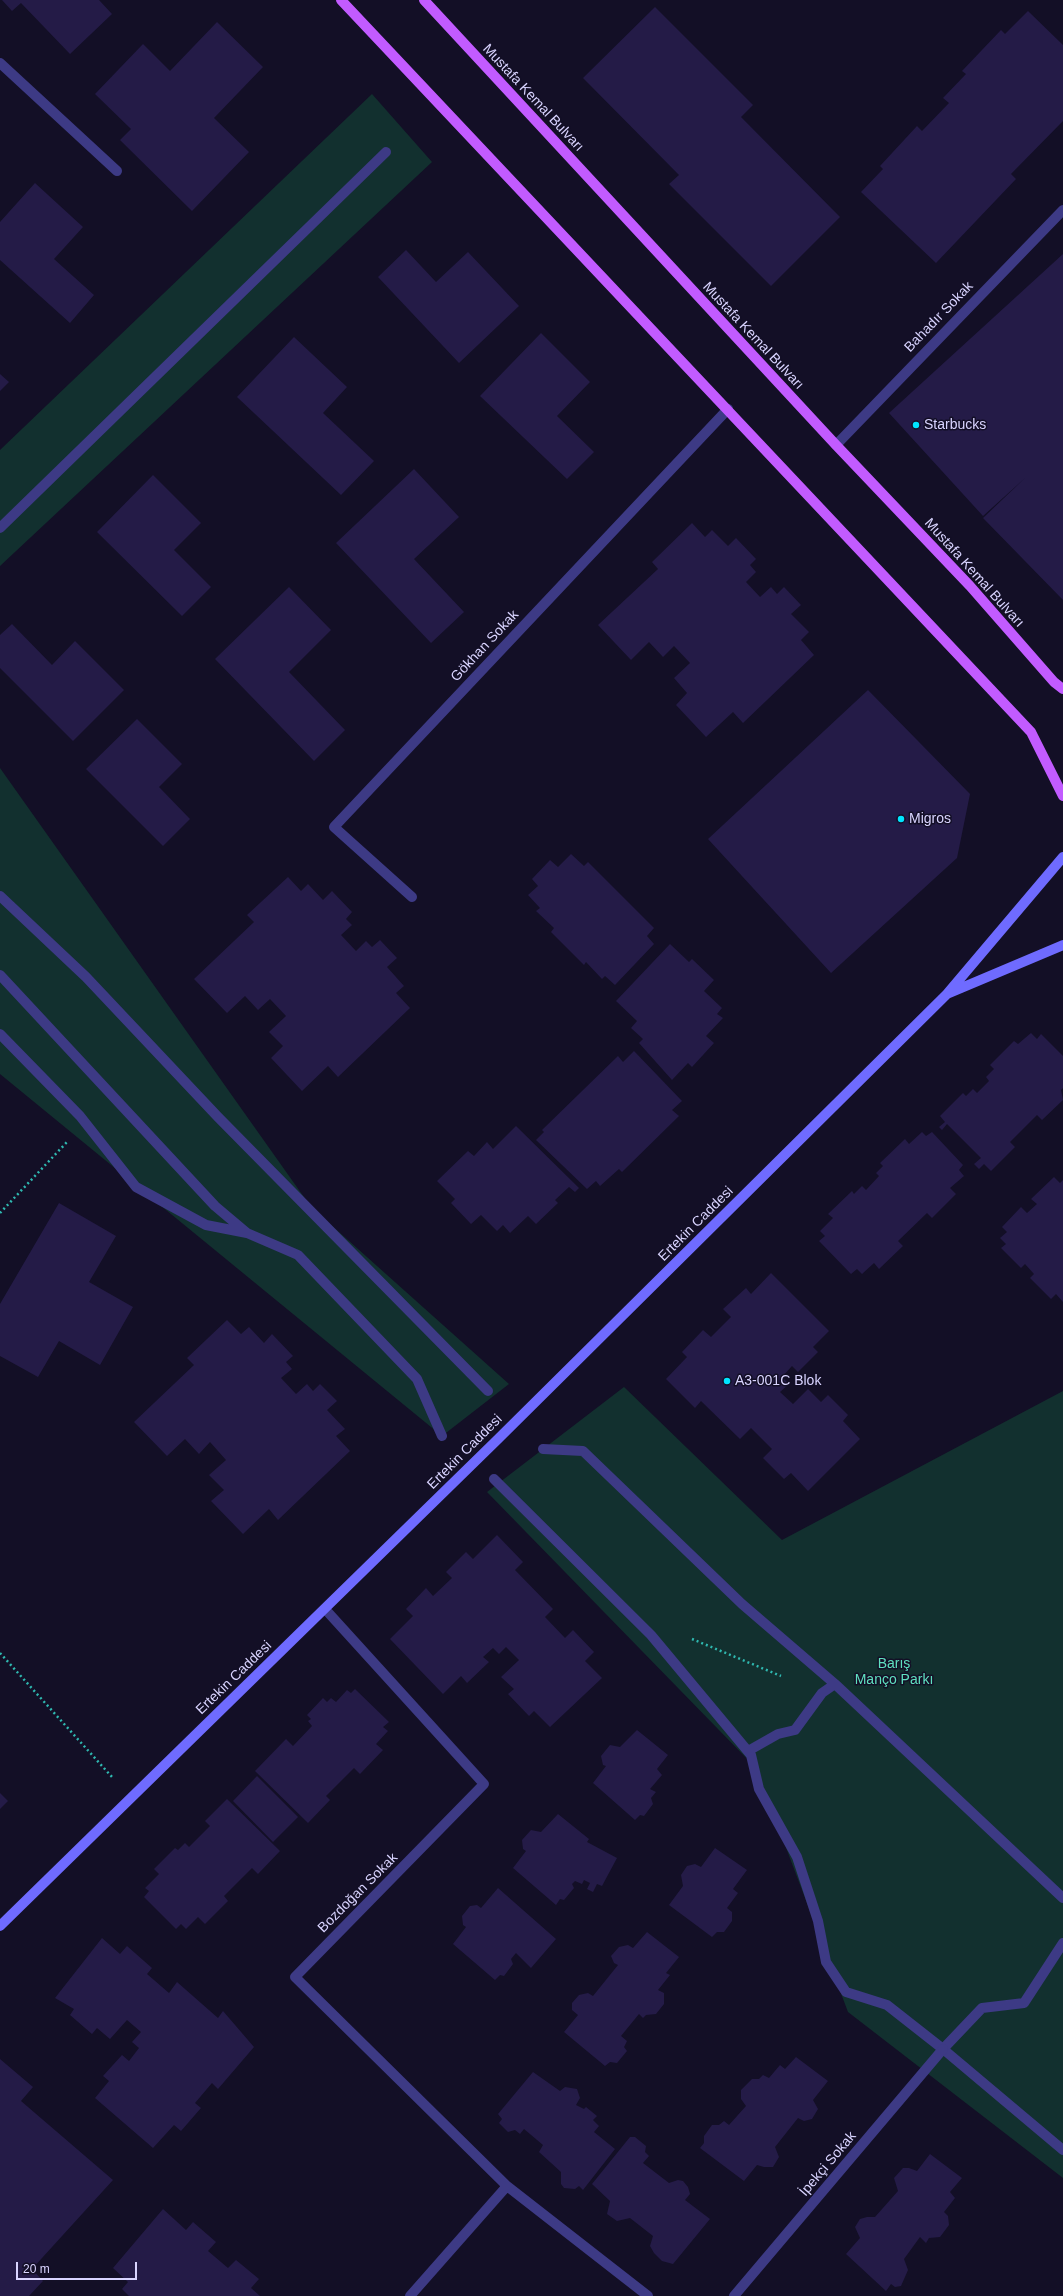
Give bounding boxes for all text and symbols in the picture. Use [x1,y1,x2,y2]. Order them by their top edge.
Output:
street label: Mustafa Kemal Bulvarı [479,41,587,155]
street label: Bahadır Sokak [901,278,977,356]
street label: Mustafa Kemal Bulvarı [699,279,807,393]
place label: Starbucks [924,417,986,433]
marker: Starbucks [911,420,921,430]
street label: Mustafa Kemal Bulvarı [921,515,1027,631]
street label: Gökhan Sokak [448,607,522,685]
place label: Migros [909,811,951,827]
marker: Migros [896,814,906,824]
street label: Ertekin Caddesi [655,1183,737,1265]
place label: A3-001C Blok [735,1373,821,1389]
marker: A3-001C Blok [722,1376,732,1386]
street label: Ertekin Caddesi [424,1411,506,1493]
street label: Ertekin Caddesi [193,1638,275,1718]
park label: Barış Manço Parkı [855,1656,933,1688]
street label: Bozdoğan Sokak [315,1850,401,1936]
street label: İpekçi Sokak [796,2128,860,2200]
scale bar [18,2254,139,2280]
text: 20 m [23,2262,50,2276]

